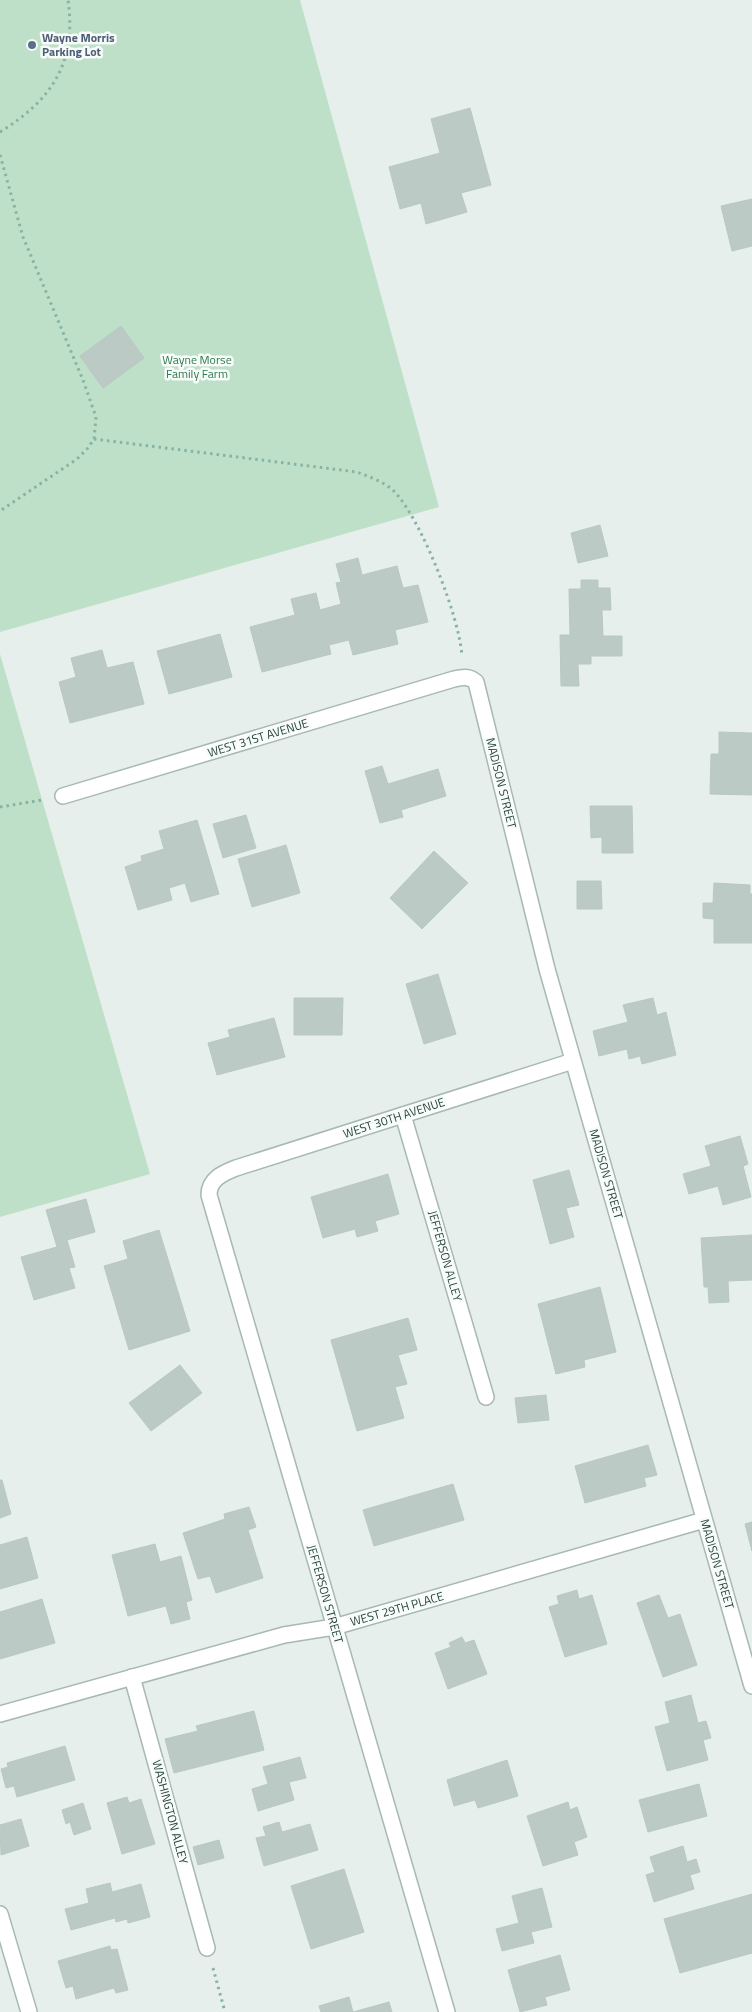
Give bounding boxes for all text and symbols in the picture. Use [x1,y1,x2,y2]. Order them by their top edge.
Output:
place label: Wayne Morris Parking Lot [42,28,115,61]
marker: Wayne Morris Parking Lot [26,39,38,51]
park label: Wayne Morse Family Farm [162,350,232,383]
street label: WEST 31ST AVENUE [205,713,311,762]
street label: MADISON STREET [481,736,522,831]
street label: WEST 30TH AVENUE [340,1092,448,1143]
street label: MADISON STREET [585,1127,629,1222]
street label: JEFFERSON ALLEY [423,1208,468,1304]
street label: MADISON STREET [696,1517,740,1612]
street label: JEFFERSON STREET [302,1542,349,1646]
street label: WEST 29TH PLACE [348,1586,446,1631]
street label: WASHINGTON ALLEY [147,1758,194,1867]

